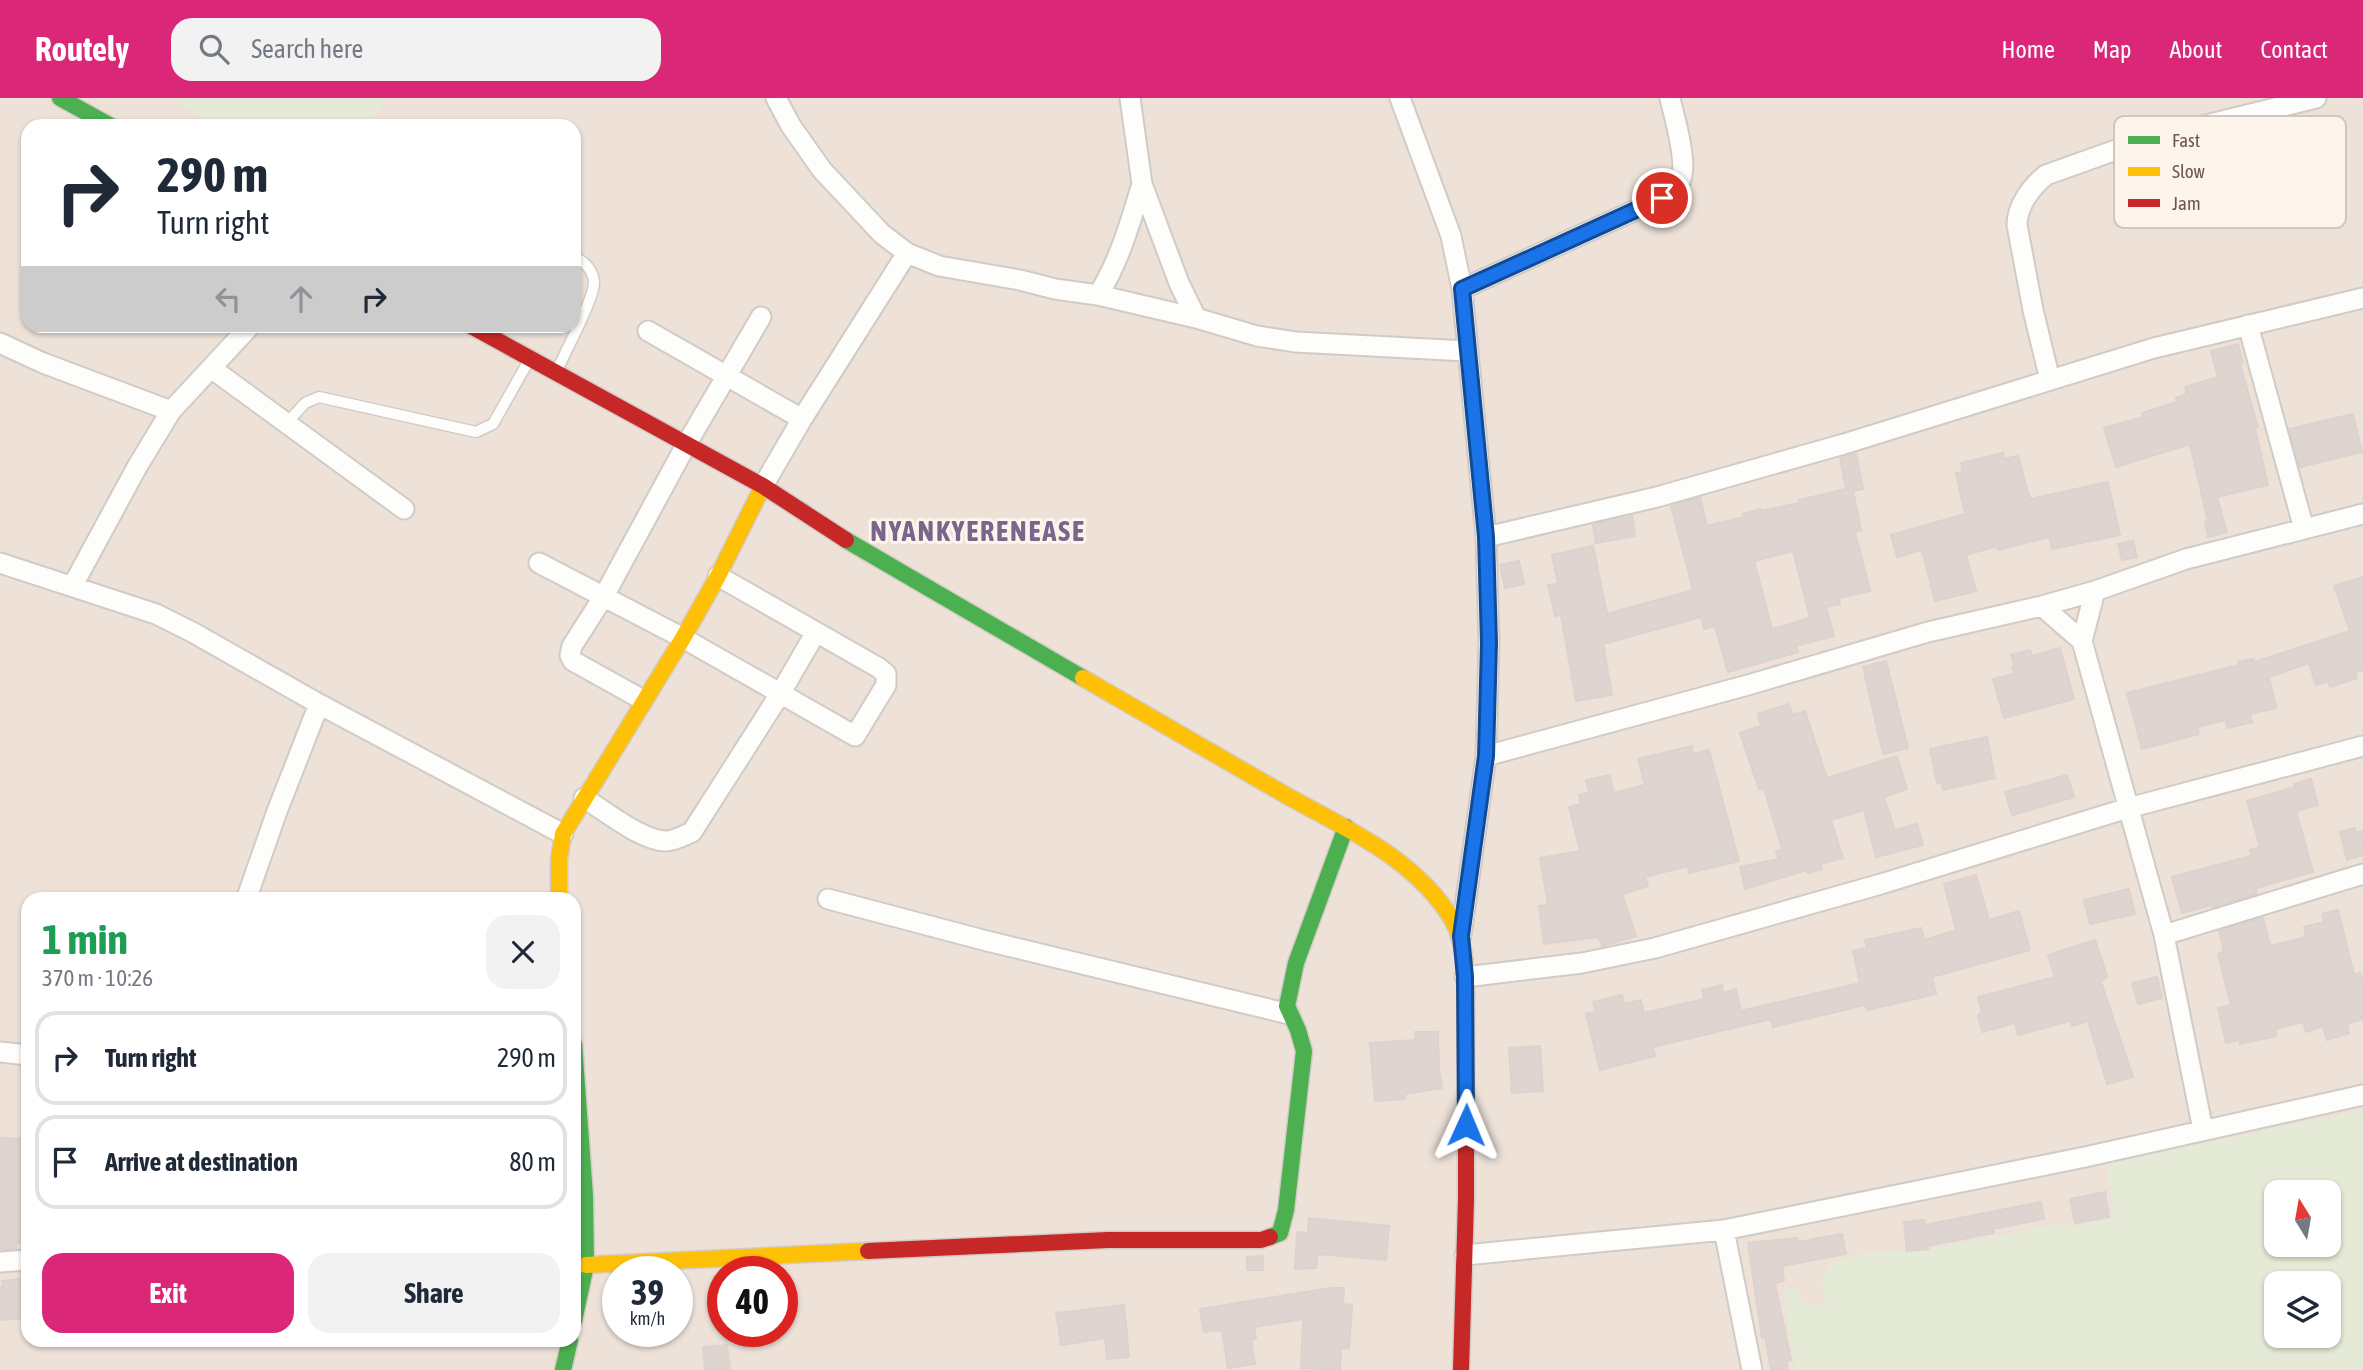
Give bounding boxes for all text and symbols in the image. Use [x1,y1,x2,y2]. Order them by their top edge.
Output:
search box [171,18,661,81]
text: Routely [35,30,129,68]
icon: search [195,30,233,68]
text: Search here [251,34,363,64]
text: Home [2001,36,2055,63]
text: Map [2093,36,2131,63]
text: About [2169,36,2222,63]
text: Contact [2260,36,2328,63]
legend [2114,116,2346,228]
text: Fast [2172,129,2200,151]
text: 290 m [157,146,268,202]
icon: right [42,147,133,238]
text: Slow [2172,160,2206,182]
pin [1632,168,1692,228]
icon: arrive [1643,179,1681,217]
text: Jam [2172,192,2201,214]
text: Turn right [157,204,270,241]
icon: left [209,280,247,318]
icon: ahead [282,280,320,318]
icon: right [355,280,393,318]
district label: NYANKYERENEASE [870,515,1086,547]
text: 1 min [42,915,128,963]
button: close [486,915,560,989]
text: 370 m · 10:26 [42,965,153,991]
icon: right [46,1039,84,1077]
text: Turn right [105,1043,196,1073]
text: 290 m [497,1043,556,1073]
position arrow [1429,1088,1503,1162]
icon: arrive [46,1143,84,1181]
text: Arrive at destination [105,1147,298,1177]
text: 80 m [509,1147,556,1177]
north arrow [2264,1180,2342,1256]
map controls [2264,1180,2341,1348]
button: Exit [42,1253,294,1333]
button: Share [308,1253,560,1333]
speed limit sign: 40 [707,1256,798,1347]
button: layers [2264,1271,2341,1348]
text: 39 [631,1272,664,1312]
text: km/h [630,1308,665,1329]

